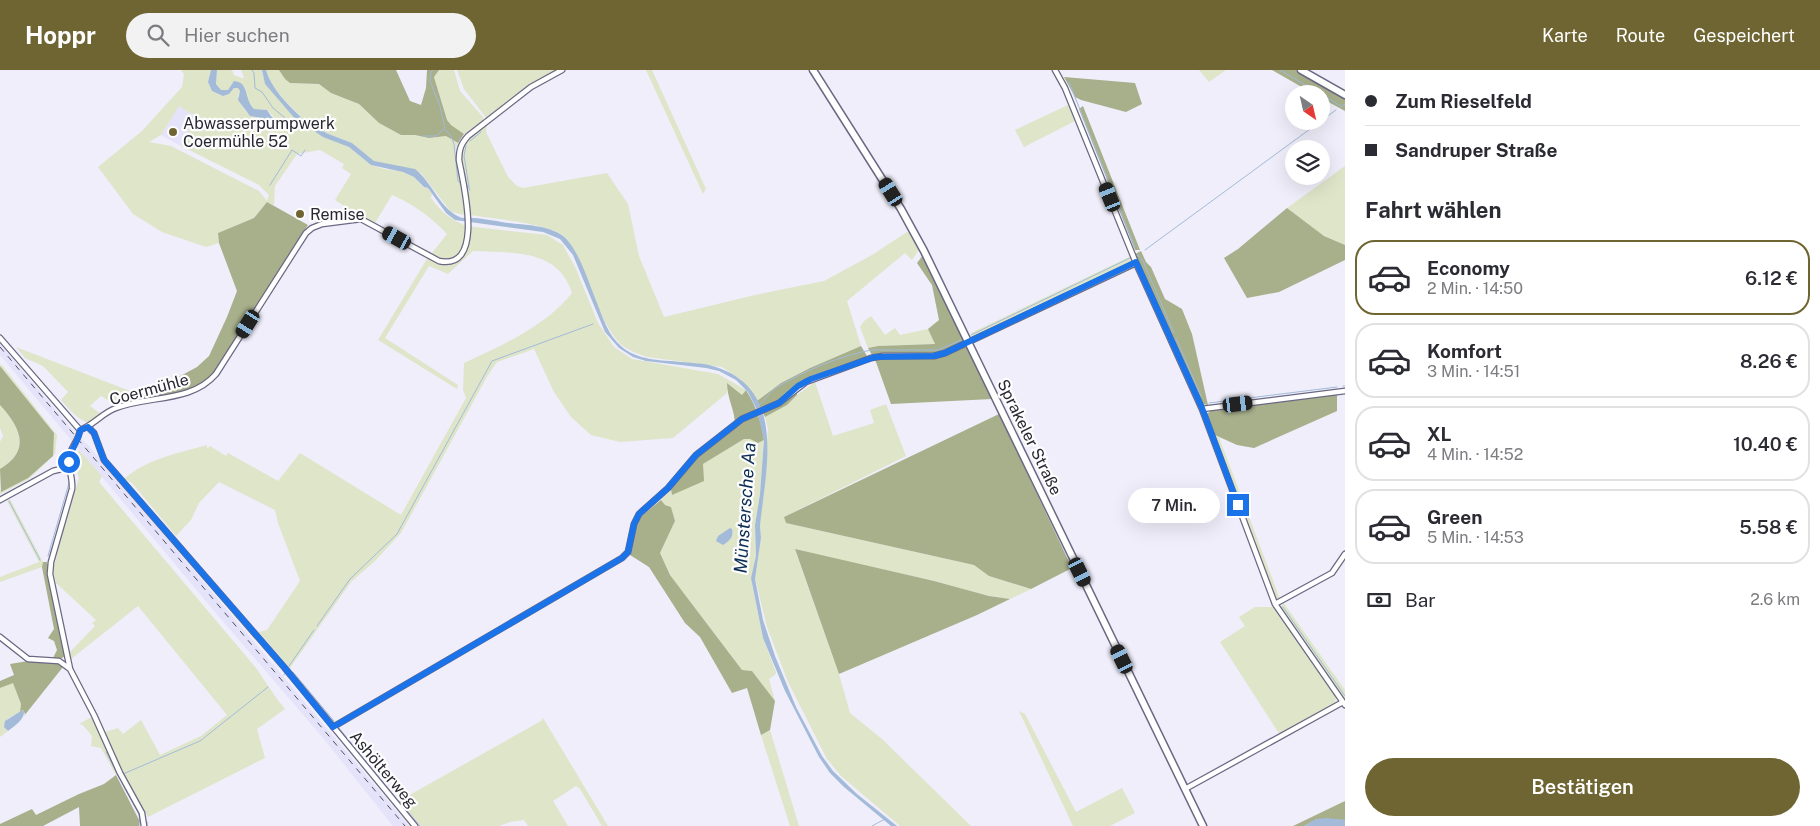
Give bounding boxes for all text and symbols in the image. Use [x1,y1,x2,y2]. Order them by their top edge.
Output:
search box [126,13,476,58]
text: Hoppr [25,21,96,49]
icon: search [144,21,172,49]
text: Hier suchen [184,24,290,46]
text: Karte [1542,25,1588,46]
text: Route [1616,25,1665,46]
text: Gespeichert [1693,25,1795,46]
north arrow [1285,85,1330,130]
map controls [1285,85,1330,185]
text: Zum Rieselfeld [1395,90,1532,112]
place label: Abwasserpumpwerk Coermühle 52 [183,114,335,151]
marker: Abwasserpumpwerk Coermühle 52 [167,126,179,138]
text: Sandruper Straße [1395,139,1558,161]
button: layers [1285,140,1330,185]
car [876,175,905,209]
car [1097,180,1122,214]
text: Fahrt wählen [1365,197,1502,223]
place label: Remise [310,205,365,224]
marker: Remise [294,208,306,220]
car [380,224,413,252]
icon: car [1367,255,1412,300]
text: Economy [1427,257,1510,279]
text: 6.12 € [1745,267,1798,289]
text: 2 Min. · 14:50 [1427,279,1523,298]
car [233,307,262,341]
icon: car [1367,338,1412,383]
text: Komfort [1427,340,1502,362]
text: 8.26 € [1740,350,1798,372]
text: 3 Min. · 14:51 [1427,362,1520,381]
street label: Coermühle [107,370,191,409]
street label: Sprakeler Straße [993,376,1066,498]
car [1222,395,1253,413]
icon: car [1367,421,1412,466]
text: XL [1427,423,1452,445]
text: 10.40 € [1733,433,1798,455]
water label: Münstersche Aa [729,442,760,574]
text: 4 Min. · 14:52 [1427,445,1523,464]
route start [58,451,80,473]
callout: 7 Min. [1128,488,1220,522]
route end [1227,494,1249,516]
text: 7 Min. [1151,496,1197,515]
icon: car [1367,504,1412,549]
text: Green [1427,506,1482,528]
text: 5.58 € [1739,516,1798,538]
text: 5 Min. · 14:53 [1427,528,1524,547]
car [1066,555,1093,589]
icon: cash [1365,586,1393,614]
text: Bar [1405,589,1436,611]
text: 2.6 km [1750,590,1800,609]
car [1108,642,1135,676]
street label: Ashölterweg [346,727,421,812]
button: Bestätigen [1365,758,1800,816]

